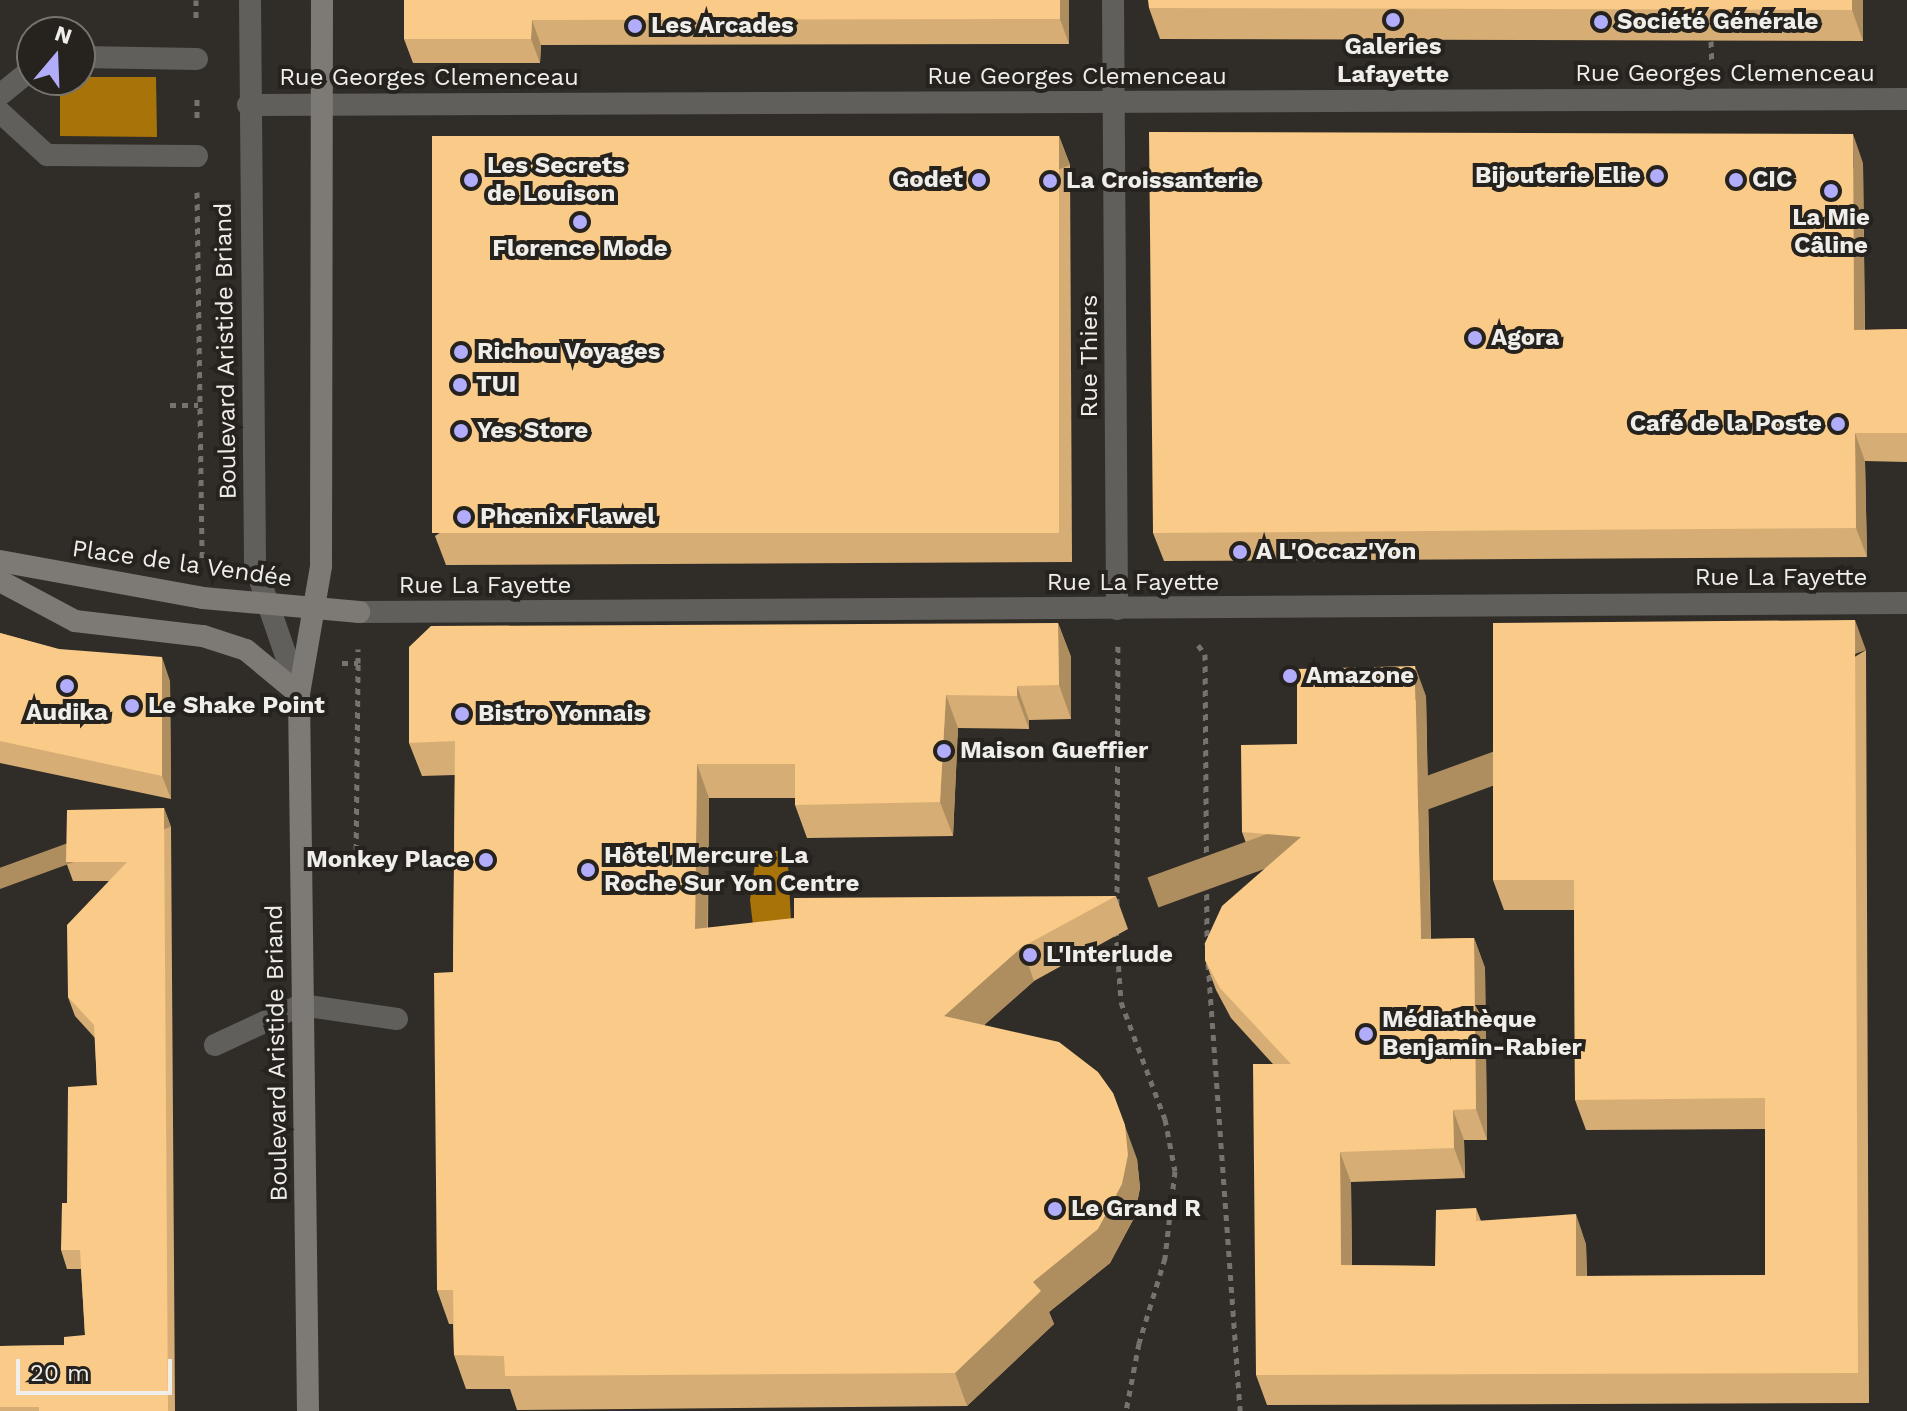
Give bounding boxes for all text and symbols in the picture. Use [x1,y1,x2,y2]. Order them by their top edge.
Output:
place label: Société Générale [1617,8,1818,36]
marker: Galeries Lafayette [1384,11,1402,29]
place label: Les Arcades [651,12,794,40]
marker: Société Générale [1592,13,1610,31]
north arrow [16,16,96,96]
marker: Les Arcades [626,17,644,35]
text: N [52,20,75,49]
place label: Galeries Lafayette [1337,33,1449,89]
street label: Rue Georges Clemenceau [1575,60,1875,88]
street label: Rue Georges Clemenceau [927,63,1227,91]
street label: Rue Georges Clemenceau [279,64,579,92]
place label: Les Secrets de Louison [487,152,625,208]
place label: Bijouterie Elie [1475,162,1641,190]
place label: Godet [892,166,963,194]
place label: CIC [1752,166,1792,194]
place label: La Croissanterie [1066,167,1259,195]
marker: Bijouterie Elie [1648,167,1666,185]
marker: Les Secrets de Louison [462,171,480,189]
marker: Godet [970,171,988,189]
marker: CIC [1727,171,1745,189]
marker: La Croissanterie [1041,172,1059,190]
marker: La Mie Câline [1822,182,1840,200]
street label: Boulevard Aristide Briand [209,202,243,500]
place label: La Mie Câline [1792,204,1870,260]
marker: Florence Mode [571,213,589,231]
place label: Florence Mode [492,235,668,263]
street label: Rue Thiers [1076,294,1104,418]
place label: Agora [1491,324,1559,352]
marker: Agora [1466,329,1484,347]
place label: Richou Voyages [477,338,661,366]
marker: Richou Voyages [452,343,470,361]
place label: TUI [476,371,516,399]
marker: TUI [451,376,469,394]
place label: Café de la Poste [1629,410,1822,438]
marker: Café de la Poste [1829,415,1847,433]
place label: Yes Store [477,417,588,445]
marker: Yes Store [452,422,470,440]
place label: Phœnix Flawel [480,503,656,531]
marker: Phœnix Flawel [455,508,473,526]
street label: Place de la Vendée [70,534,294,594]
place label: A L'Occaz'Yon [1256,538,1417,566]
marker: A L'Occaz'Yon [1231,543,1249,561]
street label: Rue La Fayette [1694,564,1868,592]
street label: Rue La Fayette [1046,569,1220,597]
street label: Rue La Fayette [398,572,572,600]
place label: Amazone [1306,662,1414,690]
marker: Amazone [1281,667,1299,685]
marker: Audika [58,677,76,695]
place label: Le Shake Point [148,692,325,720]
marker: Le Shake Point [123,697,141,715]
place label: Audika [26,699,108,727]
place label: Bistro Yonnais [478,700,647,728]
marker: Bistro Yonnais [453,705,471,723]
place label: Maison Gueffier [960,737,1148,765]
marker: Maison Gueffier [935,742,953,760]
place label: Hôtel Mercure La Roche Sur Yon Centre [604,842,860,898]
place label: Monkey Place [305,846,470,874]
marker: Monkey Place [477,851,495,869]
marker: Hôtel Mercure La Roche Sur Yon Centre [579,861,597,879]
street label: Boulevard Aristide Briand [260,904,294,1202]
place label: L'Interlude [1046,941,1173,969]
marker: L'Interlude [1021,946,1039,964]
place label: Médiathèque Benjamin-Rabier [1382,1006,1582,1062]
marker: Médiathèque Benjamin-Rabier [1357,1025,1375,1043]
place label: Le Grand R [1071,1195,1201,1223]
marker: Le Grand R [1046,1200,1064,1218]
scale bar [20,1343,176,1393]
text: 20 m [30,1359,90,1387]

